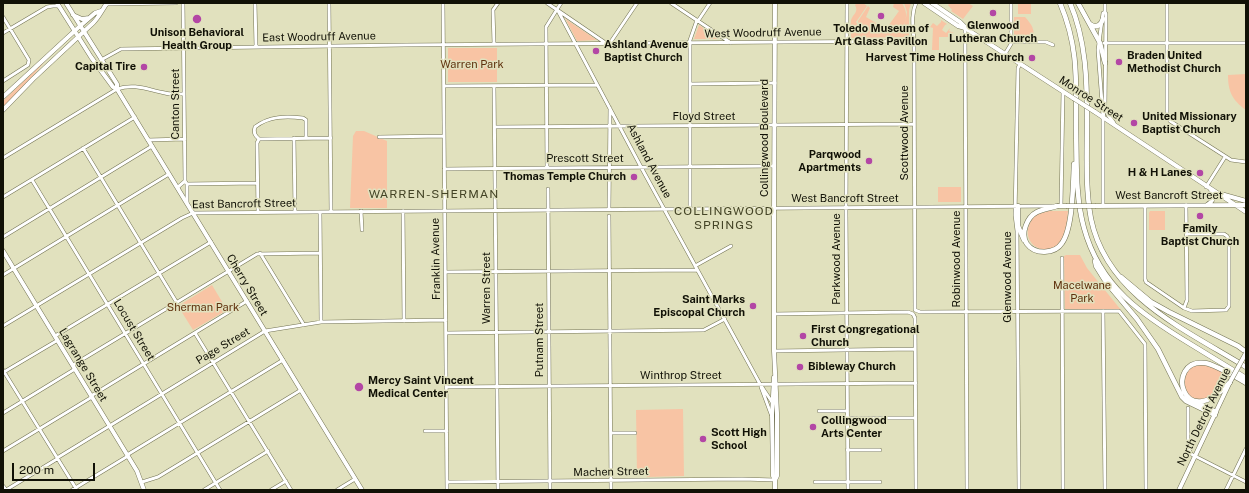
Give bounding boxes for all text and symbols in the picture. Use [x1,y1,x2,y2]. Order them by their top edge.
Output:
marker: Glenwood Lutheran Church [988,8,998,18]
marker: Toledo Museum of Art Glass Pavillon [876,11,886,21]
marker: Unison Behavioral Health Group [191,13,203,25]
place label: Glenwood Lutheran Church [949,19,1037,45]
place label: Toledo Museum of Art Glass Pavillon [833,22,929,48]
street label: West Woodruff Avenue [704,25,822,41]
place label: Unison Behavioral Health Group [150,26,244,52]
street label: East Woodruff Avenue [262,29,376,45]
place label: Ashland Avenue Baptist Church [604,38,688,64]
marker: Ashland Avenue Baptist Church [591,46,601,56]
place label: Braden United Methodist Church [1127,49,1221,75]
place label: Harvest Time Holiness Church [865,51,1024,65]
marker: Harvest Time Holiness Church [1027,53,1037,63]
marker: Braden United Methodist Church [1114,57,1124,67]
park label: Warren Park [440,58,504,72]
place label: Capital Tire [75,60,136,74]
marker: Capital Tire [139,62,149,72]
street label: Canton Street [169,68,183,140]
street label: Monroe Street [1057,73,1125,125]
street label: Collingwood Boulevard [758,79,772,197]
street label: Scottwood Avenue [898,85,912,181]
street label: Floyd Street [673,110,735,124]
place label: United Missionary Baptist Church [1142,110,1237,136]
marker: United Missionary Baptist Church [1129,118,1139,128]
street label: Ashland Avenue [624,122,674,200]
place label: Parqwood Apartments [798,148,861,174]
street label: Prescott Street [546,152,624,166]
marker: Parqwood Apartments [864,156,874,166]
place label: H & H Lanes [1128,166,1192,180]
marker: H & H Lanes [1195,168,1205,178]
place label: Thomas Temple Church [503,170,626,184]
marker: Thomas Temple Church [629,172,639,182]
district label: WARREN-SHERMAN [369,187,499,201]
street label: West Bancroft Street [1115,189,1223,203]
street label: West Bancroft Street [791,192,899,206]
street label: East Bancroft Street [192,196,296,212]
district label: COLLINGWOOD SPRINGS [674,204,774,232]
street label: Robinwood Avenue [950,211,964,307]
marker: Family Baptist Church [1195,211,1205,221]
street label: Parkwood Avenue [830,213,844,305]
street label: Franklin Avenue [429,218,443,300]
place label: Family Baptist Church [1161,222,1239,248]
street label: Glenwood Avenue [1001,231,1015,323]
street label: Cherry Street [223,252,271,318]
street label: Warren Street [480,252,494,324]
park label: Macelwane Park [1053,279,1111,305]
place label: Saint Marks Episcopal Church [653,293,745,319]
street label: Locust Street [111,297,157,363]
park label: Sherman Park [167,301,239,315]
marker: Saint Marks Episcopal Church [748,301,758,311]
street label: Putnam Street [533,303,547,377]
place label: First Congregational Church [811,323,919,349]
street label: Page Street [194,325,252,367]
street label: Lagrange Street [56,326,110,404]
marker: First Congregational Church [798,331,808,341]
place label: Bibleway Church [808,360,896,374]
marker: Bibleway Church [795,362,805,372]
street label: North Detroit Avenue [1174,366,1234,468]
street label: Winthrop Street [640,369,722,383]
place label: Mercy Saint Vincent Medical Center [368,374,474,400]
marker: Mercy Saint Vincent Medical Center [353,381,365,393]
place label: Collingwood Arts Center [821,414,887,440]
marker: Collingwood Arts Center [808,422,818,432]
place label: Scott High School [711,426,767,452]
marker: Scott High School [698,434,708,444]
scale bar [14,455,97,481]
text: 200 m [19,463,54,477]
street label: Machen Street [573,465,649,479]

